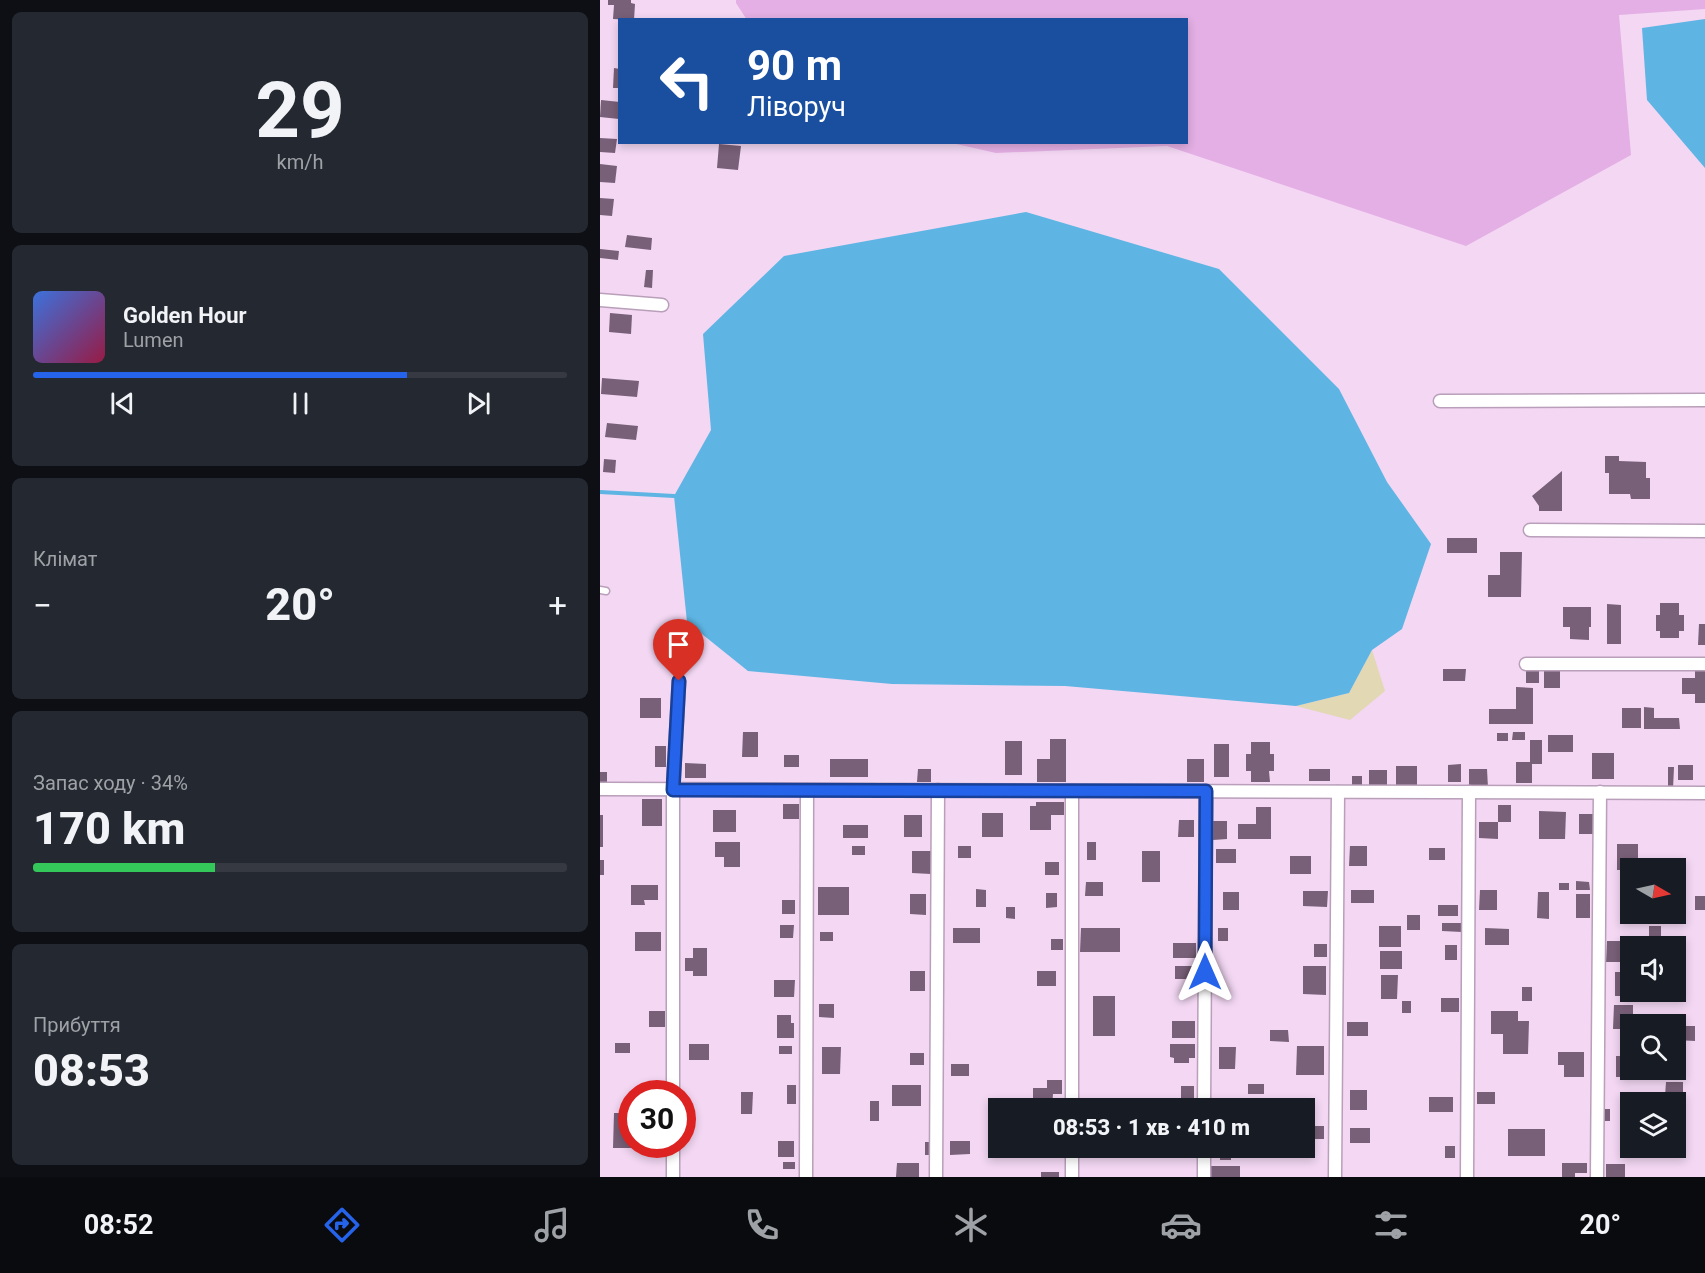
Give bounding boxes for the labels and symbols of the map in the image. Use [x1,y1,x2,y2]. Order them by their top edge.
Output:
pin [653,619,704,681]
north arrow [1620,858,1686,924]
position arrow [1173,940,1237,1004]
speed limit sign: 30 [618,1080,696,1158]

